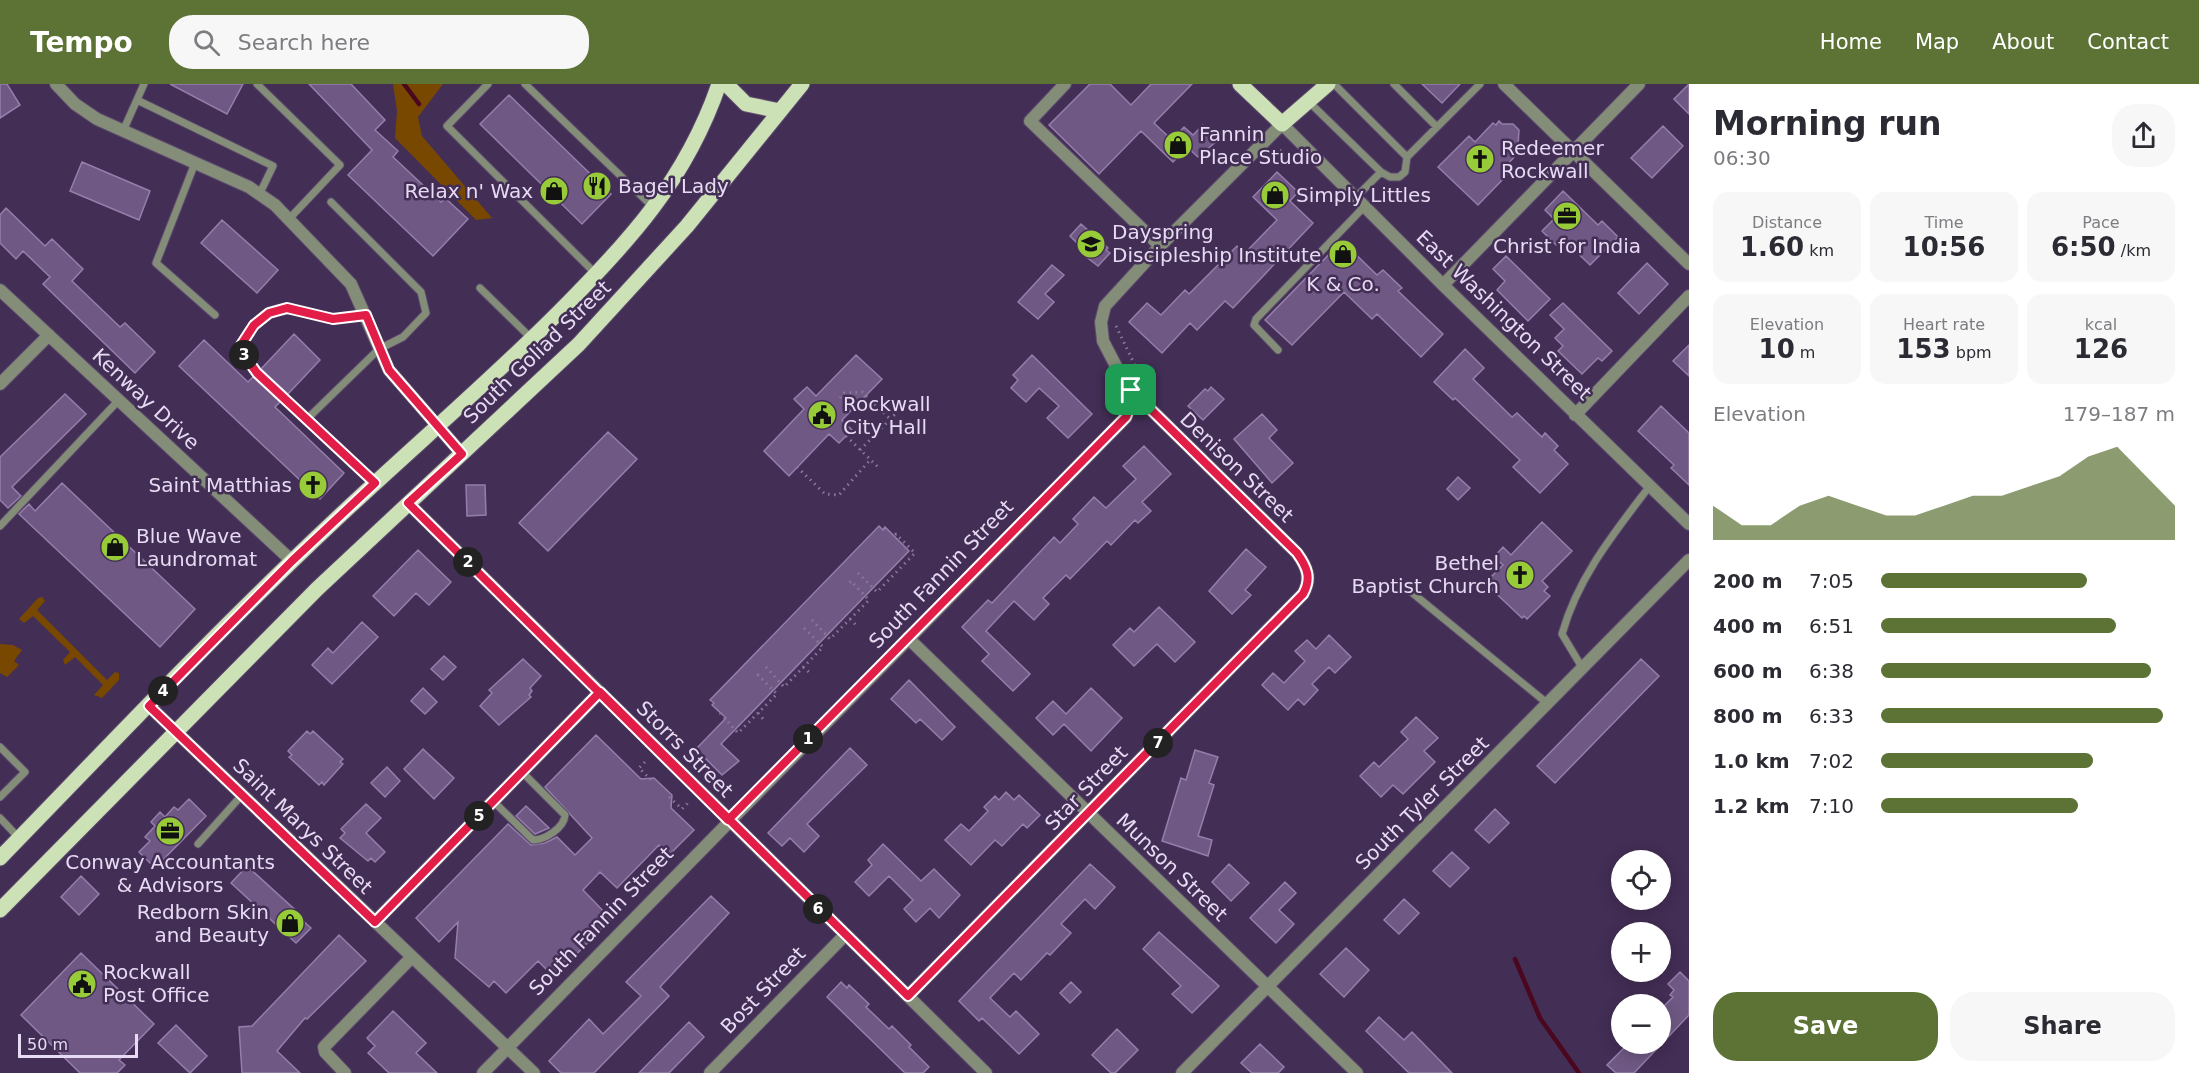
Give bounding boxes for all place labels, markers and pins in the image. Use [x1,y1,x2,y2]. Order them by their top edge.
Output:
place label: Fannin Place Studio [1199,122,1322,169]
shop icon: Fannin Place Studio [1162,129,1194,161]
place label: Redeemer Rockwall [1501,136,1604,183]
church icon: Redeemer Rockwall [1464,143,1496,175]
restaurant icon: Bagel Lady [581,170,613,202]
place label: Bagel Lady [618,174,729,198]
shop icon: Relax n' Wax [538,175,570,207]
place label: Relax n' Wax [405,179,533,203]
shop icon: Simply Littles [1259,179,1291,211]
place label: Simply Littles [1296,183,1431,207]
office icon: Christ for India [1551,200,1583,232]
place label: Dayspring Discipleship Institute [1112,220,1321,267]
school or university icon: Dayspring Discipleship Institute [1075,228,1107,260]
place label: Christ for India [1493,234,1641,258]
shop icon: K & Co. [1327,238,1359,270]
place label: K & Co. [1306,272,1380,296]
pin: 3 [229,340,259,370]
pin [1105,364,1156,415]
place label: Rockwall City Hall [843,392,931,439]
public building icon: Rockwall City Hall [806,399,838,431]
church icon: Saint Matthias [297,469,329,501]
place label: Saint Matthias [149,473,292,497]
place label: Blue Wave Laundromat [136,524,257,571]
shop icon: Blue Wave Laundromat [99,531,131,563]
pin: 2 [453,547,483,577]
place label: Bethel Baptist Church [1352,551,1499,598]
church icon: Bethel Baptist Church [1504,559,1536,591]
pin: 4 [148,676,178,706]
pin: 1 [793,724,823,754]
pin: 7 [1143,728,1173,758]
pin: 5 [464,801,494,831]
office icon: Conway Accountants & Advisors [154,815,186,847]
place label: Conway Accountants & Advisors [65,850,275,897]
pin: 6 [803,894,833,924]
place label: Redborn Skin and Beauty [137,900,269,947]
shop icon: Redborn Skin and Beauty [274,907,306,939]
place label: Rockwall Post Office [103,960,210,1007]
public building icon: Rockwall Post Office [66,968,98,1000]

